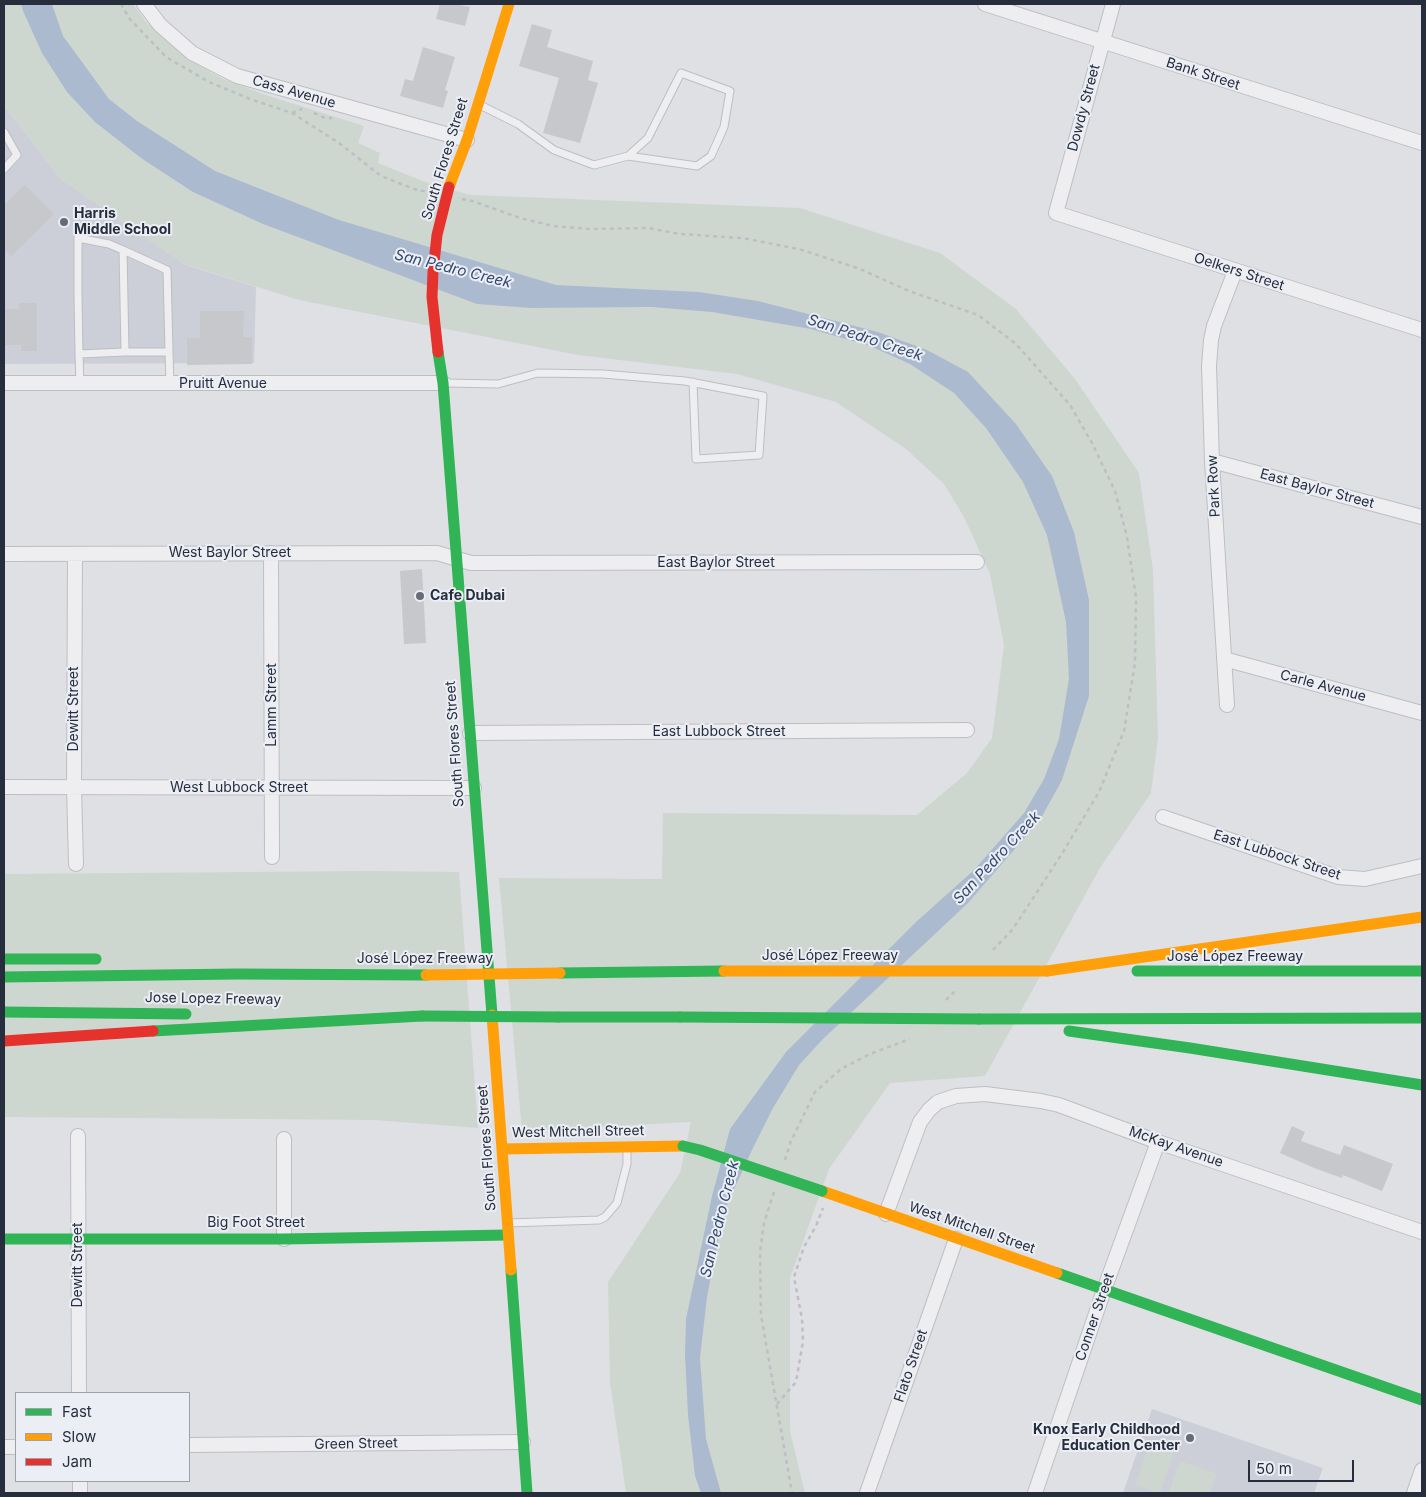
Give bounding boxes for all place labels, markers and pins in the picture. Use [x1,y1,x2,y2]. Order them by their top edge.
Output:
place label: Harris Middle School [74,206,171,238]
marker: Harris Middle School [58,216,70,228]
place label: Cafe Dubai [430,588,505,604]
marker: Cafe Dubai [414,590,426,602]
place label: Knox Early Childhood Education Center [1033,1422,1180,1454]
marker: Knox Early Childhood Education Center [1184,1432,1196,1444]

